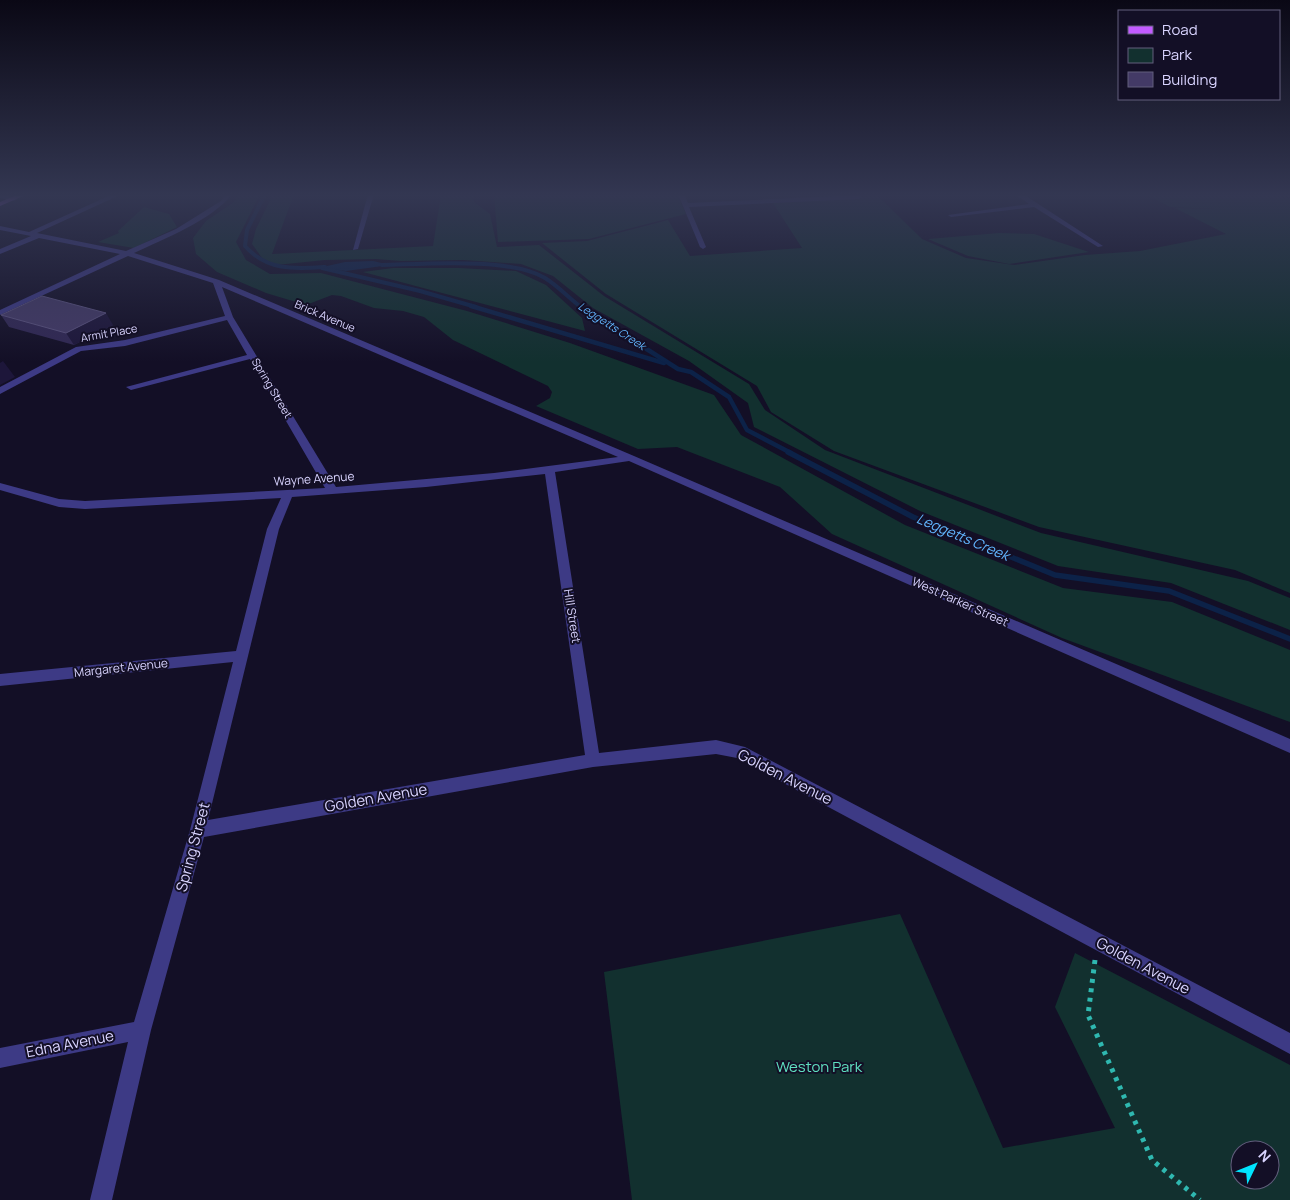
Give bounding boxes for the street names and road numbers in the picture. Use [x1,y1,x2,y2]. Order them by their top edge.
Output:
street label: Brick Avenue [292,296,358,335]
street label: Armit Place [79,320,139,345]
street label: Spring Street [249,355,296,420]
street label: Wayne Avenue [273,467,355,490]
street label: West Parker Street [909,573,1011,630]
street label: Hill Street [560,588,585,644]
street label: Margaret Avenue [73,654,169,681]
street label: Golden Avenue [734,744,836,810]
street label: Golden Avenue [323,778,429,817]
street label: Spring Street [170,800,215,894]
street label: Golden Avenue [1093,932,1194,999]
street label: Edna Avenue [24,1025,116,1062]

